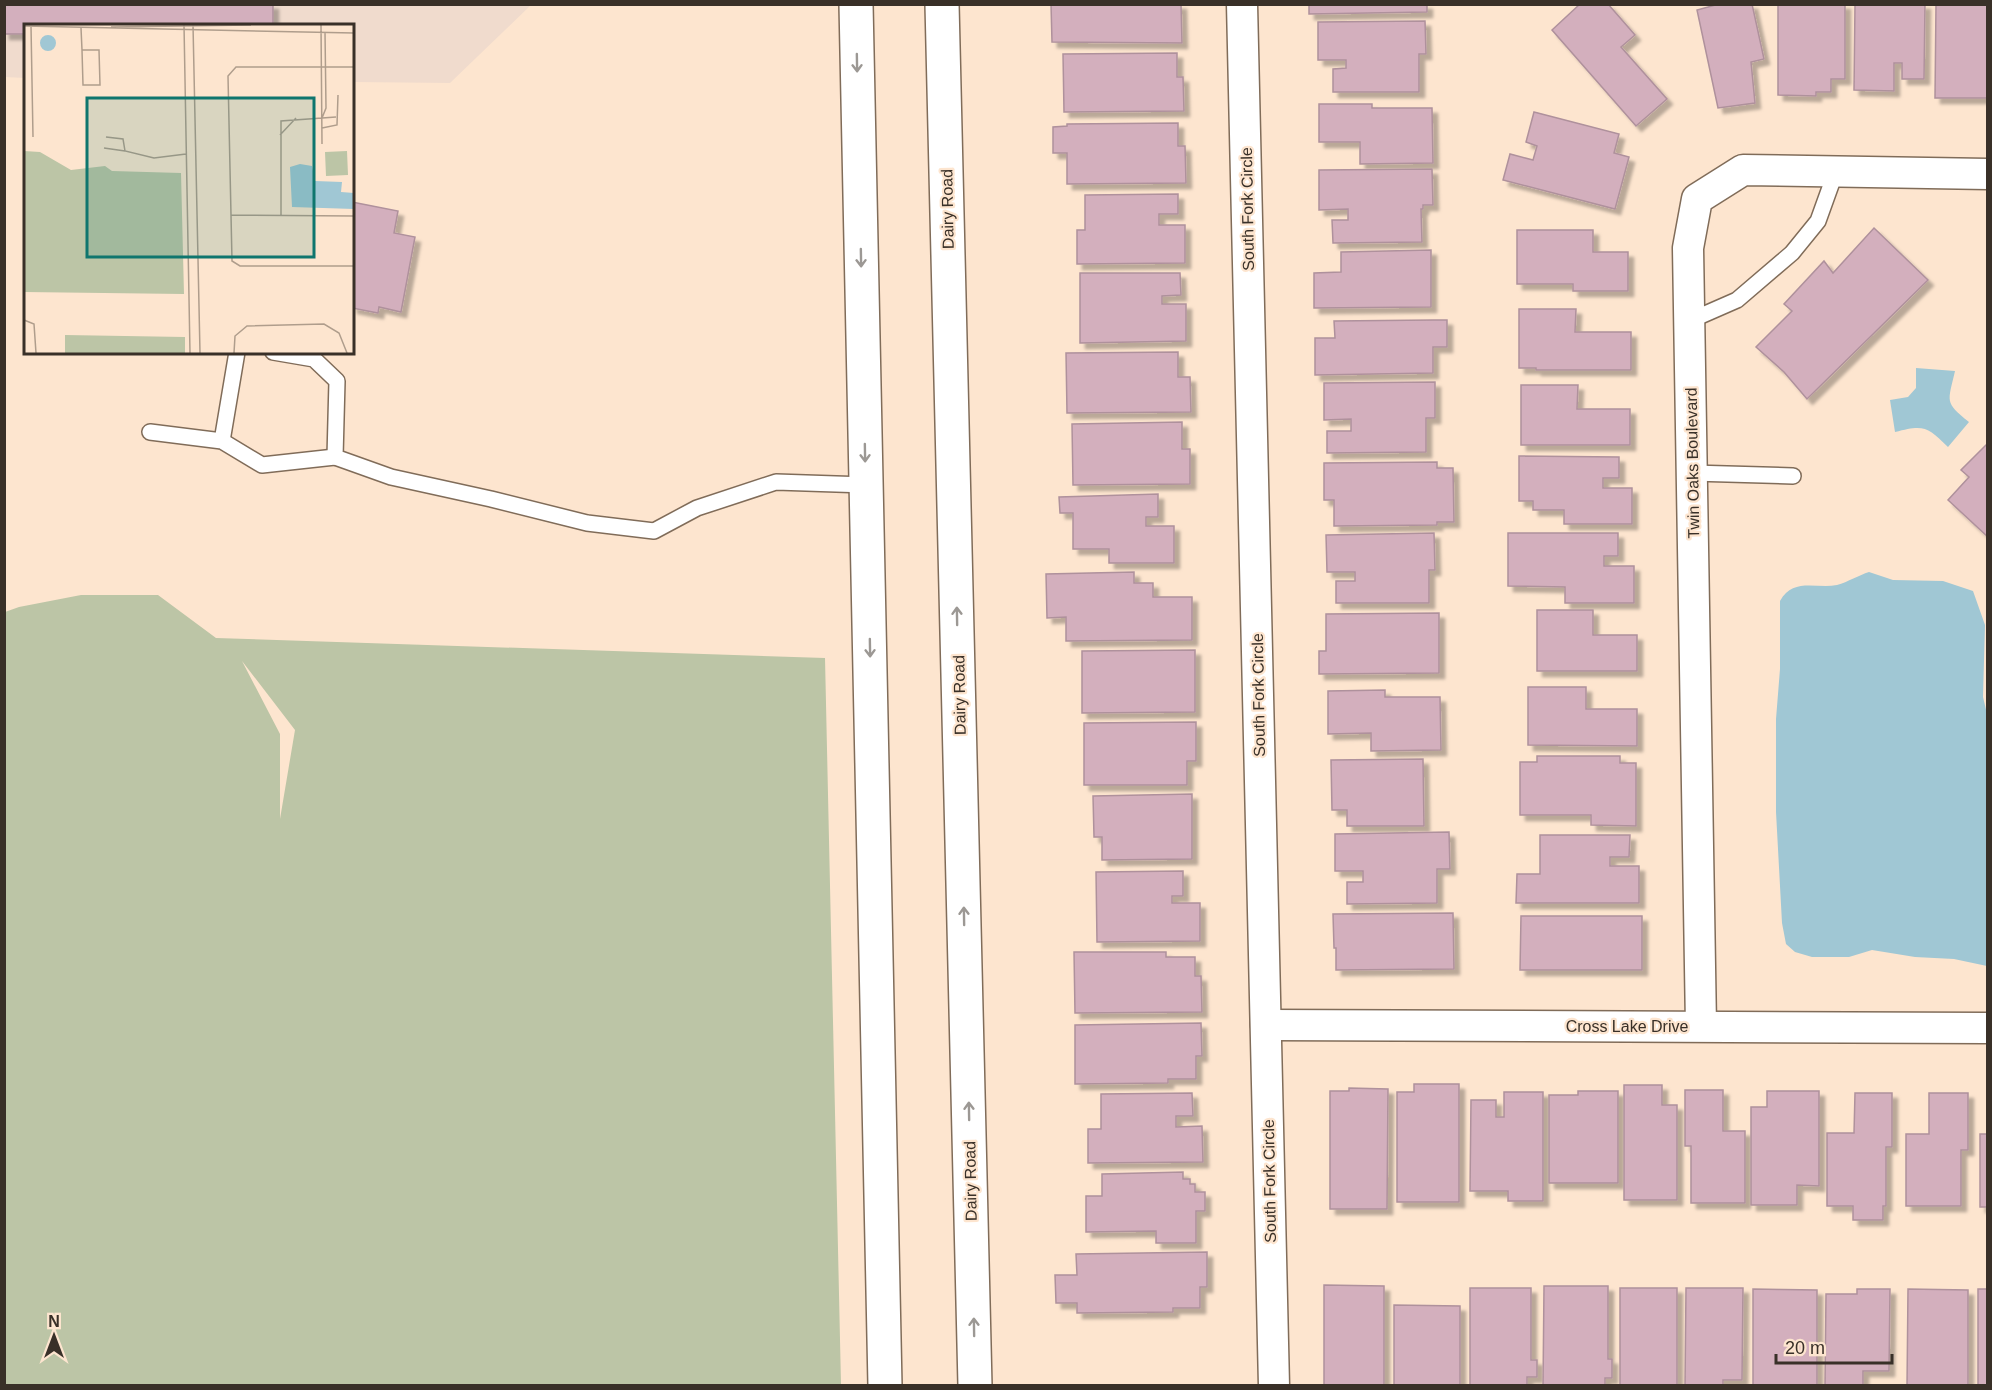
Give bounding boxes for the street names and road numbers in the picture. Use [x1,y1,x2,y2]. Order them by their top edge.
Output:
street label: South Fork Circle [1238,147,1257,271]
street label: Dairy Road [938,169,957,249]
street label: Twin Oaks Boulevard [1683,387,1702,539]
street label: South Fork Circle [1249,633,1268,757]
street label: Dairy Road [950,655,969,735]
street label: Cross Lake Drive [1566,1018,1688,1035]
street label: South Fork Circle [1260,1119,1279,1243]
street label: Dairy Road [961,1141,980,1221]

